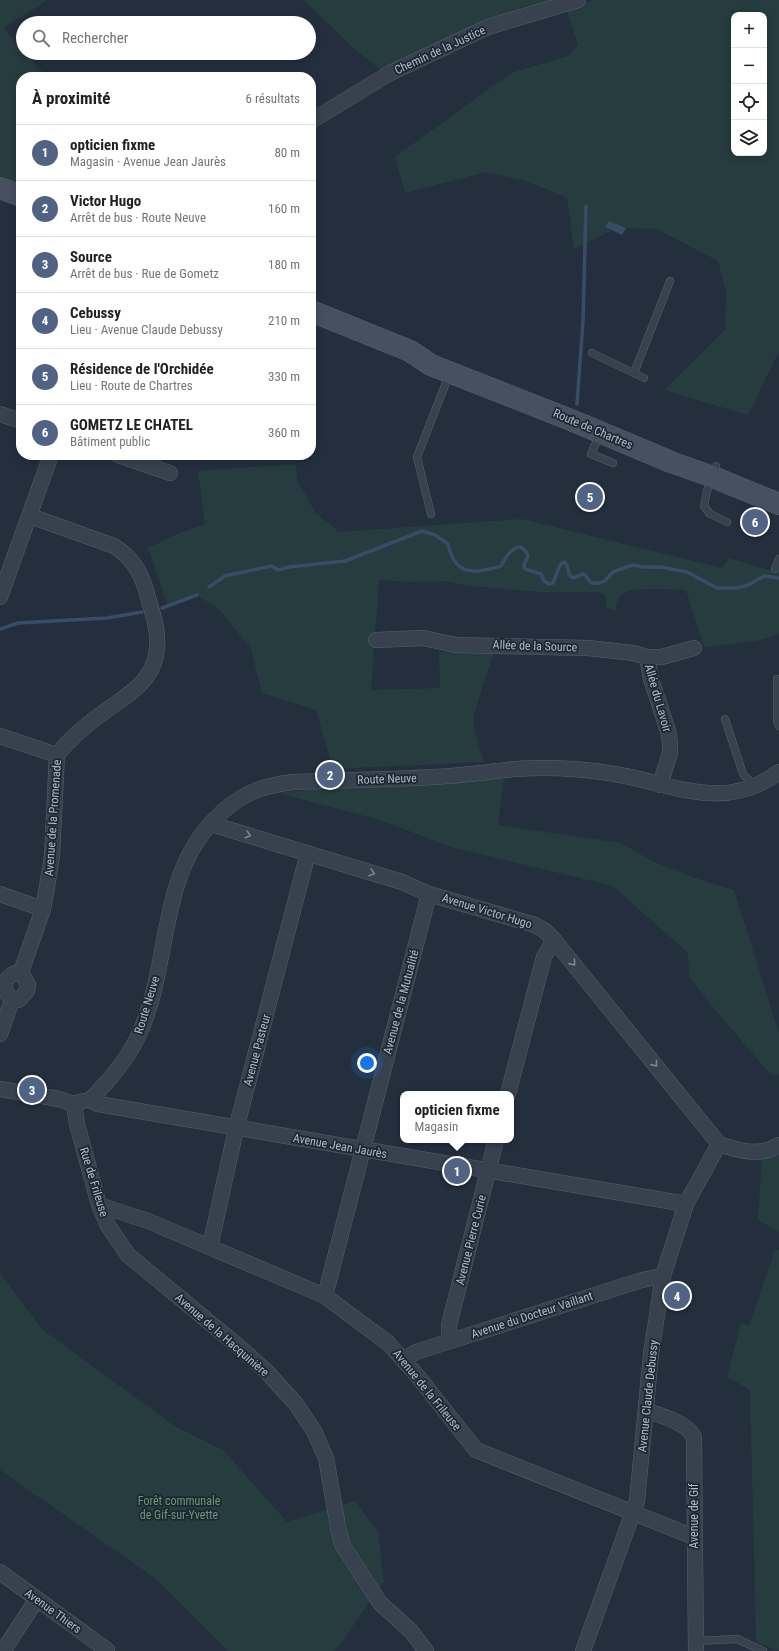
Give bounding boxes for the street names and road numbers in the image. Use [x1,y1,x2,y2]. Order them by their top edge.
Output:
street label: Chemin de la Justice [392,23,488,77]
street label: Route de Chartres [551,406,635,452]
street label: Allée de la Source [492,638,578,654]
street label: Allée du Lavoir [642,663,674,734]
street label: Avenue de la Promenade [42,759,64,877]
street label: Route Neuve [357,771,417,787]
street label: Avenue Victor Hugo [440,891,534,931]
street label: Avenue de la Mutualité [380,948,422,1056]
street label: Route Neuve [132,974,163,1036]
street label: Avenue Pasteur [241,1012,273,1087]
street label: Avenue Jean Jaurès [292,1131,388,1161]
street label: Rue de Frileuse [77,1145,111,1219]
street label: Avenue Pierre Curie [453,1193,489,1287]
street label: Avenue du Docteur Vaillant [469,1289,595,1341]
street label: Avenue de la Hacquinière [172,1291,272,1380]
street label: Avenue Claude Debussy [635,1339,661,1453]
street label: Avenue de la Frileuse [390,1347,464,1434]
street label: Avenue de Gif [687,1483,701,1549]
street label: Avenue Thiers [22,1586,84,1636]

